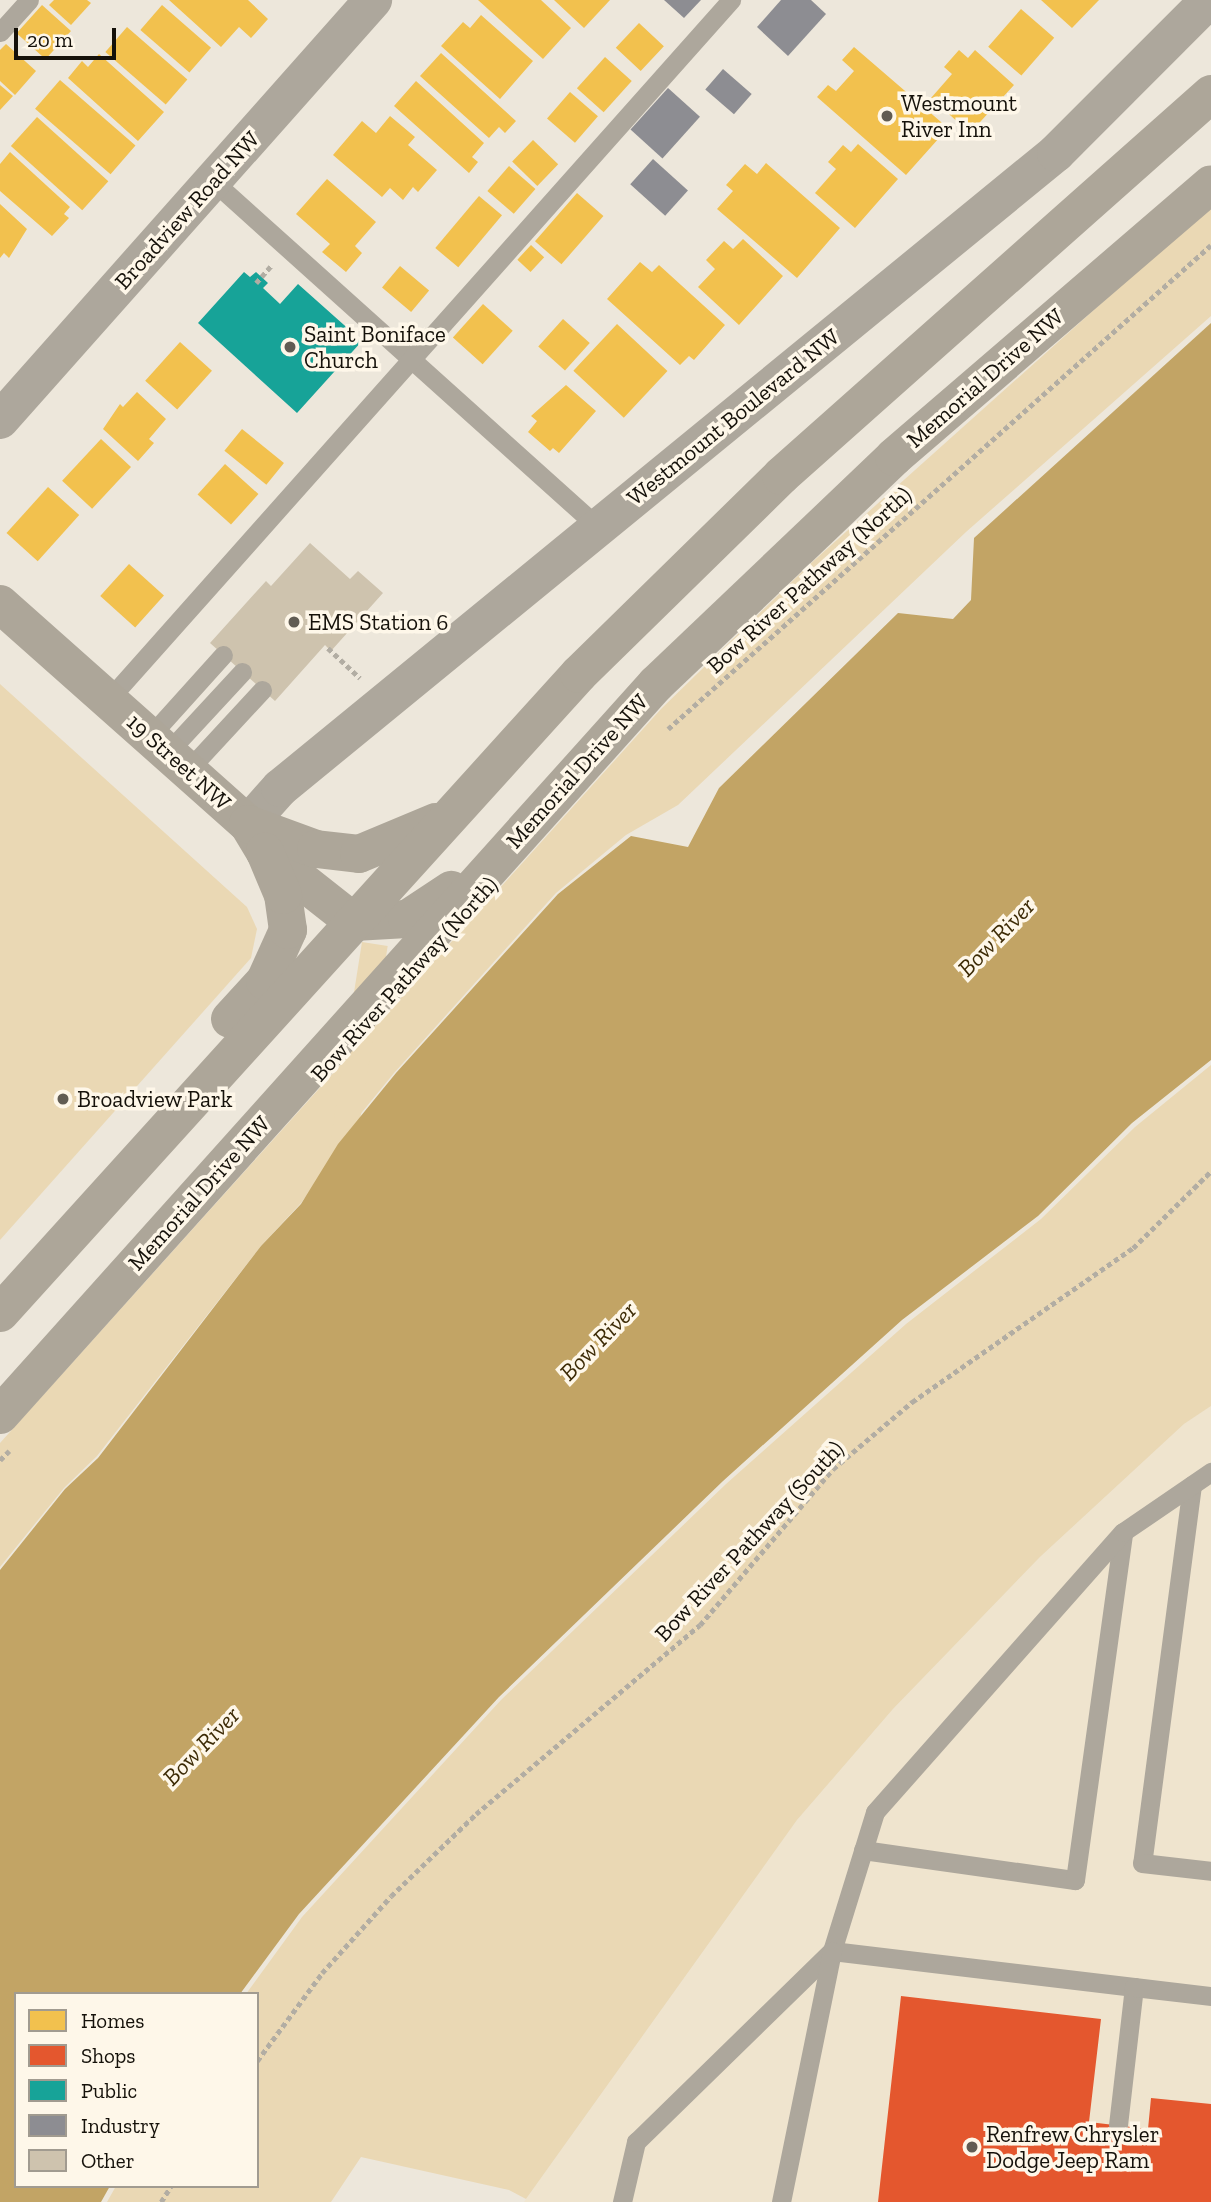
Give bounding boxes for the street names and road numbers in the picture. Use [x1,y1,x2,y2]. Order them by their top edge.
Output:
street label: Broadview Road NW [109,125,265,295]
street label: Memorial Drive NW [901,302,1069,454]
street label: Westmount Boulevard NW [621,323,845,511]
street label: Bow River Pathway (North) [700,480,918,680]
street label: Memorial Drive NW [500,688,654,854]
street label: 19 Street NW [121,708,237,816]
street label: Bow River Pathway (North) [304,870,504,1088]
street label: Memorial Drive NW [122,1110,276,1276]
street label: Bow River Pathway (South) [648,1434,850,1648]

